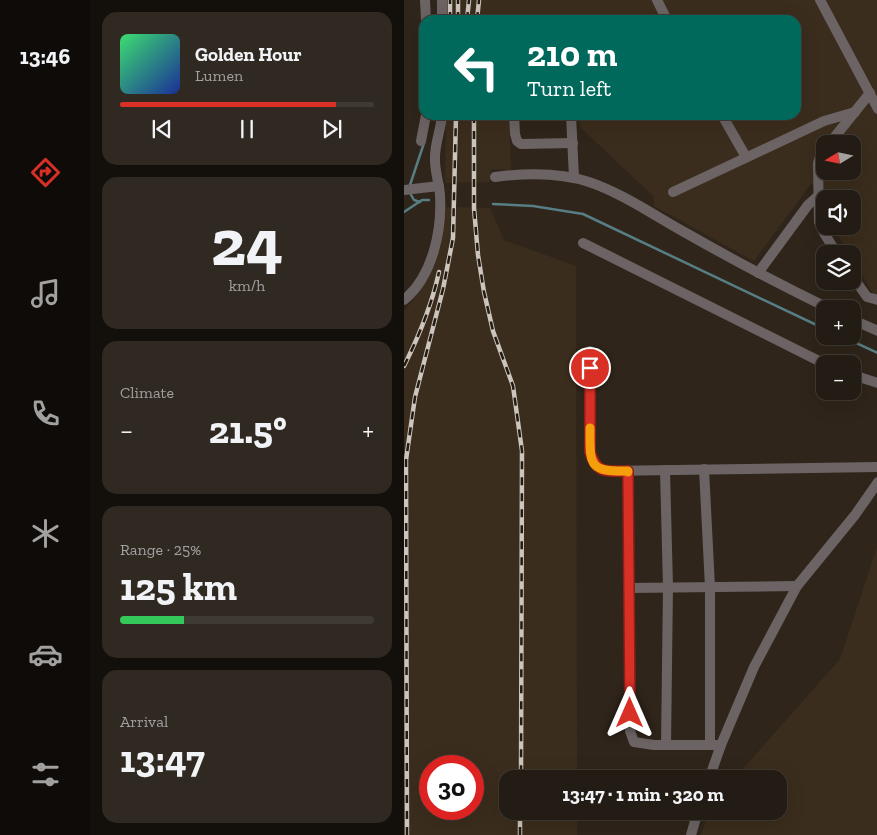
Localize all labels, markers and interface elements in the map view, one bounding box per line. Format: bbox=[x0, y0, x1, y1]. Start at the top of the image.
text: 210 m bbox=[527, 33, 617, 75]
icon: left bbox=[444, 35, 509, 100]
text: 13:46 bbox=[20, 43, 70, 70]
text: Golden Hour bbox=[195, 43, 302, 66]
text: Lumen bbox=[195, 66, 243, 85]
text: Turn left bbox=[527, 75, 611, 102]
icon: previous bbox=[148, 115, 176, 143]
icon: pause bbox=[233, 115, 261, 143]
icon: next bbox=[318, 115, 346, 143]
north arrow bbox=[816, 135, 862, 180]
map controls bbox=[816, 135, 861, 400]
icon: directions bbox=[28, 155, 63, 190]
button: sound bbox=[816, 190, 861, 235]
text: 24 bbox=[211, 204, 283, 282]
button: layers bbox=[816, 245, 861, 290]
icon: music bbox=[28, 276, 63, 311]
text: km/h bbox=[229, 276, 265, 295]
button: + bbox=[816, 300, 861, 345]
pin bbox=[569, 347, 611, 389]
icon: arrive bbox=[576, 354, 604, 382]
button: − bbox=[816, 355, 861, 400]
text: Climate bbox=[120, 383, 174, 402]
icon: phone bbox=[28, 396, 63, 431]
text: 21.5° bbox=[209, 407, 287, 453]
text: − bbox=[120, 414, 133, 447]
text: + bbox=[362, 414, 374, 447]
icon: climate bbox=[28, 516, 63, 551]
text: Range · 25% bbox=[120, 540, 201, 559]
text: 125 km bbox=[120, 564, 237, 610]
icon: car bbox=[28, 637, 63, 672]
position arrow bbox=[603, 686, 655, 738]
text: Arrival bbox=[120, 712, 168, 731]
text: 13:47 bbox=[120, 736, 205, 782]
speed limit sign: 30 bbox=[419, 755, 484, 820]
icon: filters bbox=[28, 757, 63, 792]
text: 13:47 · 1 min · 320 m bbox=[562, 783, 724, 806]

